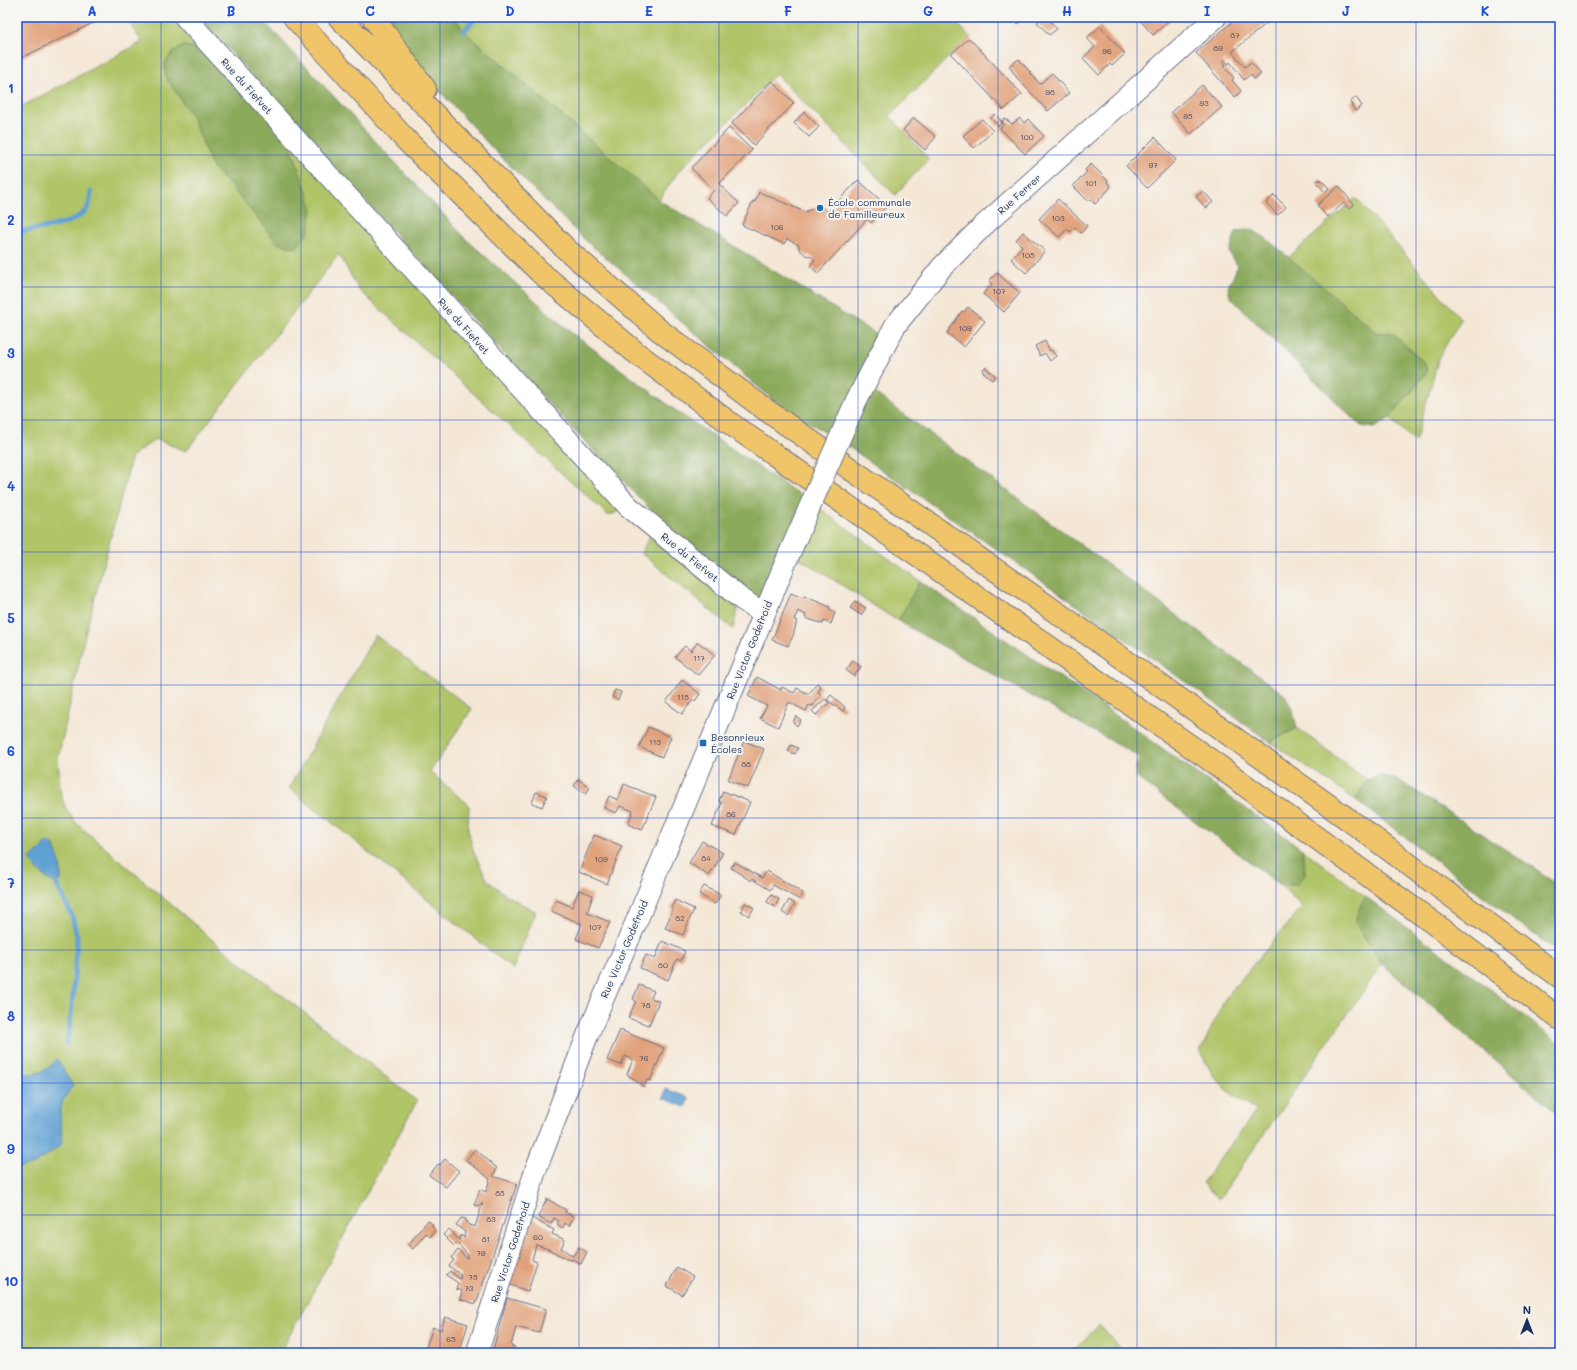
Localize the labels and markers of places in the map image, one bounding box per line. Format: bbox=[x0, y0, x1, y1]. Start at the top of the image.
place label: École communale de Familleureux bbox=[828, 195, 911, 221]
marker: École communale de Familleureux bbox=[815, 203, 825, 213]
place label: Besonrieux Écoles bbox=[711, 730, 765, 756]
marker: Besonrieux Écoles bbox=[698, 738, 708, 748]

